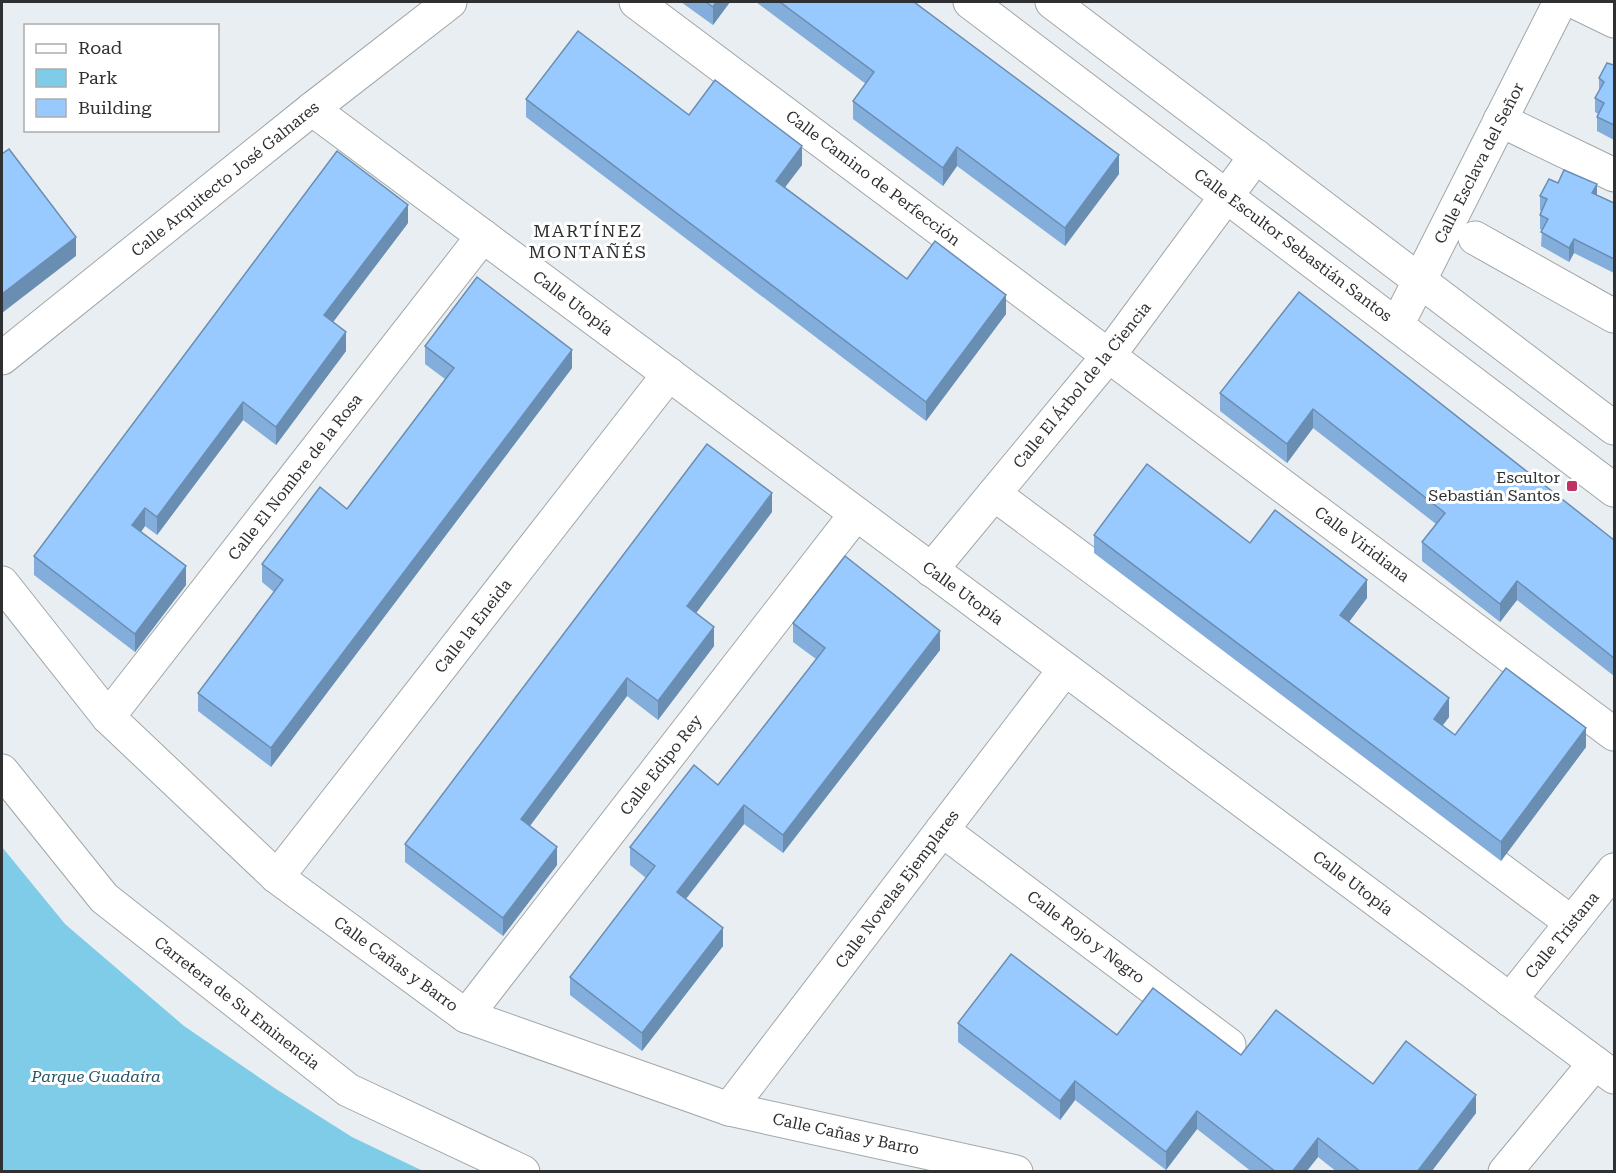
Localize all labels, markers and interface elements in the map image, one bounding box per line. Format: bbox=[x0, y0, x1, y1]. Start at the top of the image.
legend bbox=[24, 24, 219, 132]
text: Road bbox=[78, 37, 123, 58]
text: Park bbox=[78, 67, 118, 88]
street label: Calle Esclava del Señor bbox=[1430, 79, 1528, 247]
text: Building bbox=[78, 97, 152, 118]
street label: Calle Arquitecto José Galnares bbox=[127, 97, 323, 261]
street label: Calle Camino de Perfección bbox=[782, 106, 964, 250]
street label: Calle Escultor Sebastián Santos bbox=[1190, 164, 1396, 326]
district label: MARTÍNEZ MONTAÑÉS bbox=[528, 220, 648, 262]
street label: Calle Utopía bbox=[529, 267, 617, 339]
street label: Calle El Árbol de la Ciencia bbox=[1009, 298, 1155, 472]
street label: Calle El Nombre de la Rosa bbox=[224, 390, 366, 564]
place label: Escultor Sebastián Santos bbox=[1428, 468, 1560, 505]
marker: Escultor Sebastián Santos bbox=[1565, 479, 1579, 493]
street label: Calle Viridiana bbox=[1311, 502, 1413, 586]
street label: Calle Utopía bbox=[919, 557, 1007, 629]
street label: Calle la Eneida bbox=[430, 575, 516, 677]
street label: Calle Edipo Rey bbox=[616, 711, 706, 819]
street label: Calle Novelas Ejemplares bbox=[831, 806, 963, 972]
street label: Calle Utopía bbox=[1309, 847, 1397, 919]
street label: Calle Rojo y Negro bbox=[1023, 887, 1149, 988]
street label: Calle Tristana bbox=[1521, 887, 1603, 982]
street label: Calle Cañas y Barro bbox=[330, 912, 462, 1016]
street label: Carretera de Su Eminencia bbox=[150, 932, 324, 1074]
park label: Parque Guadaíra bbox=[30, 1067, 161, 1086]
street label: Calle Cañas y Barro bbox=[771, 1109, 921, 1159]

